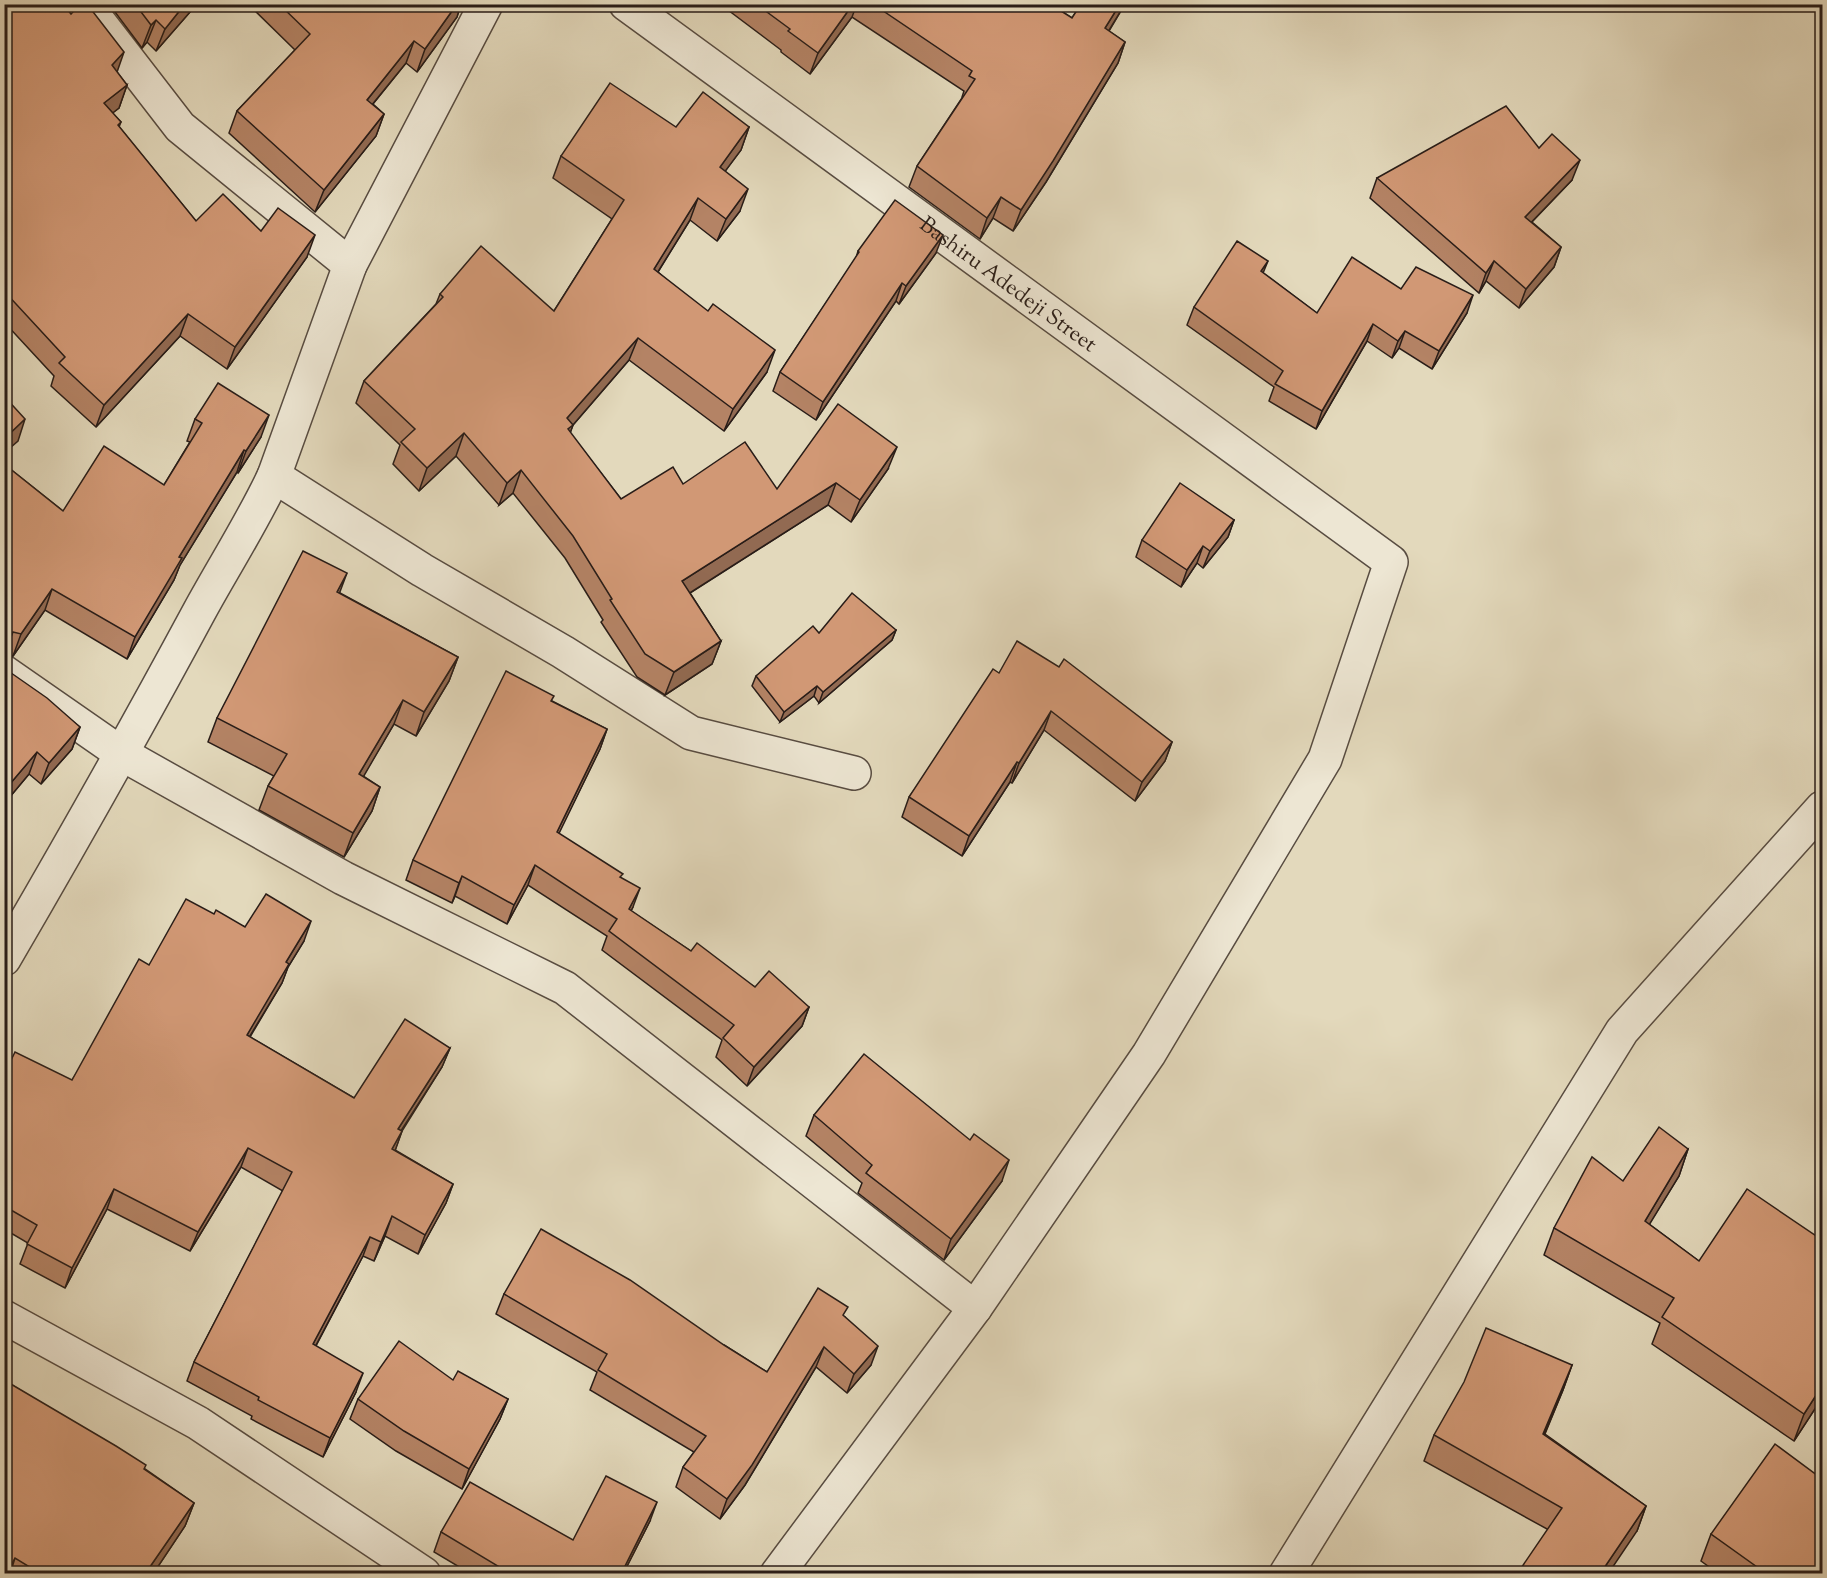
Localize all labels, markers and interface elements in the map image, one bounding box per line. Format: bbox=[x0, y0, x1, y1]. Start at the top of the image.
street label: Bashiru Adedeji Street bbox=[912, 210, 1103, 362]

